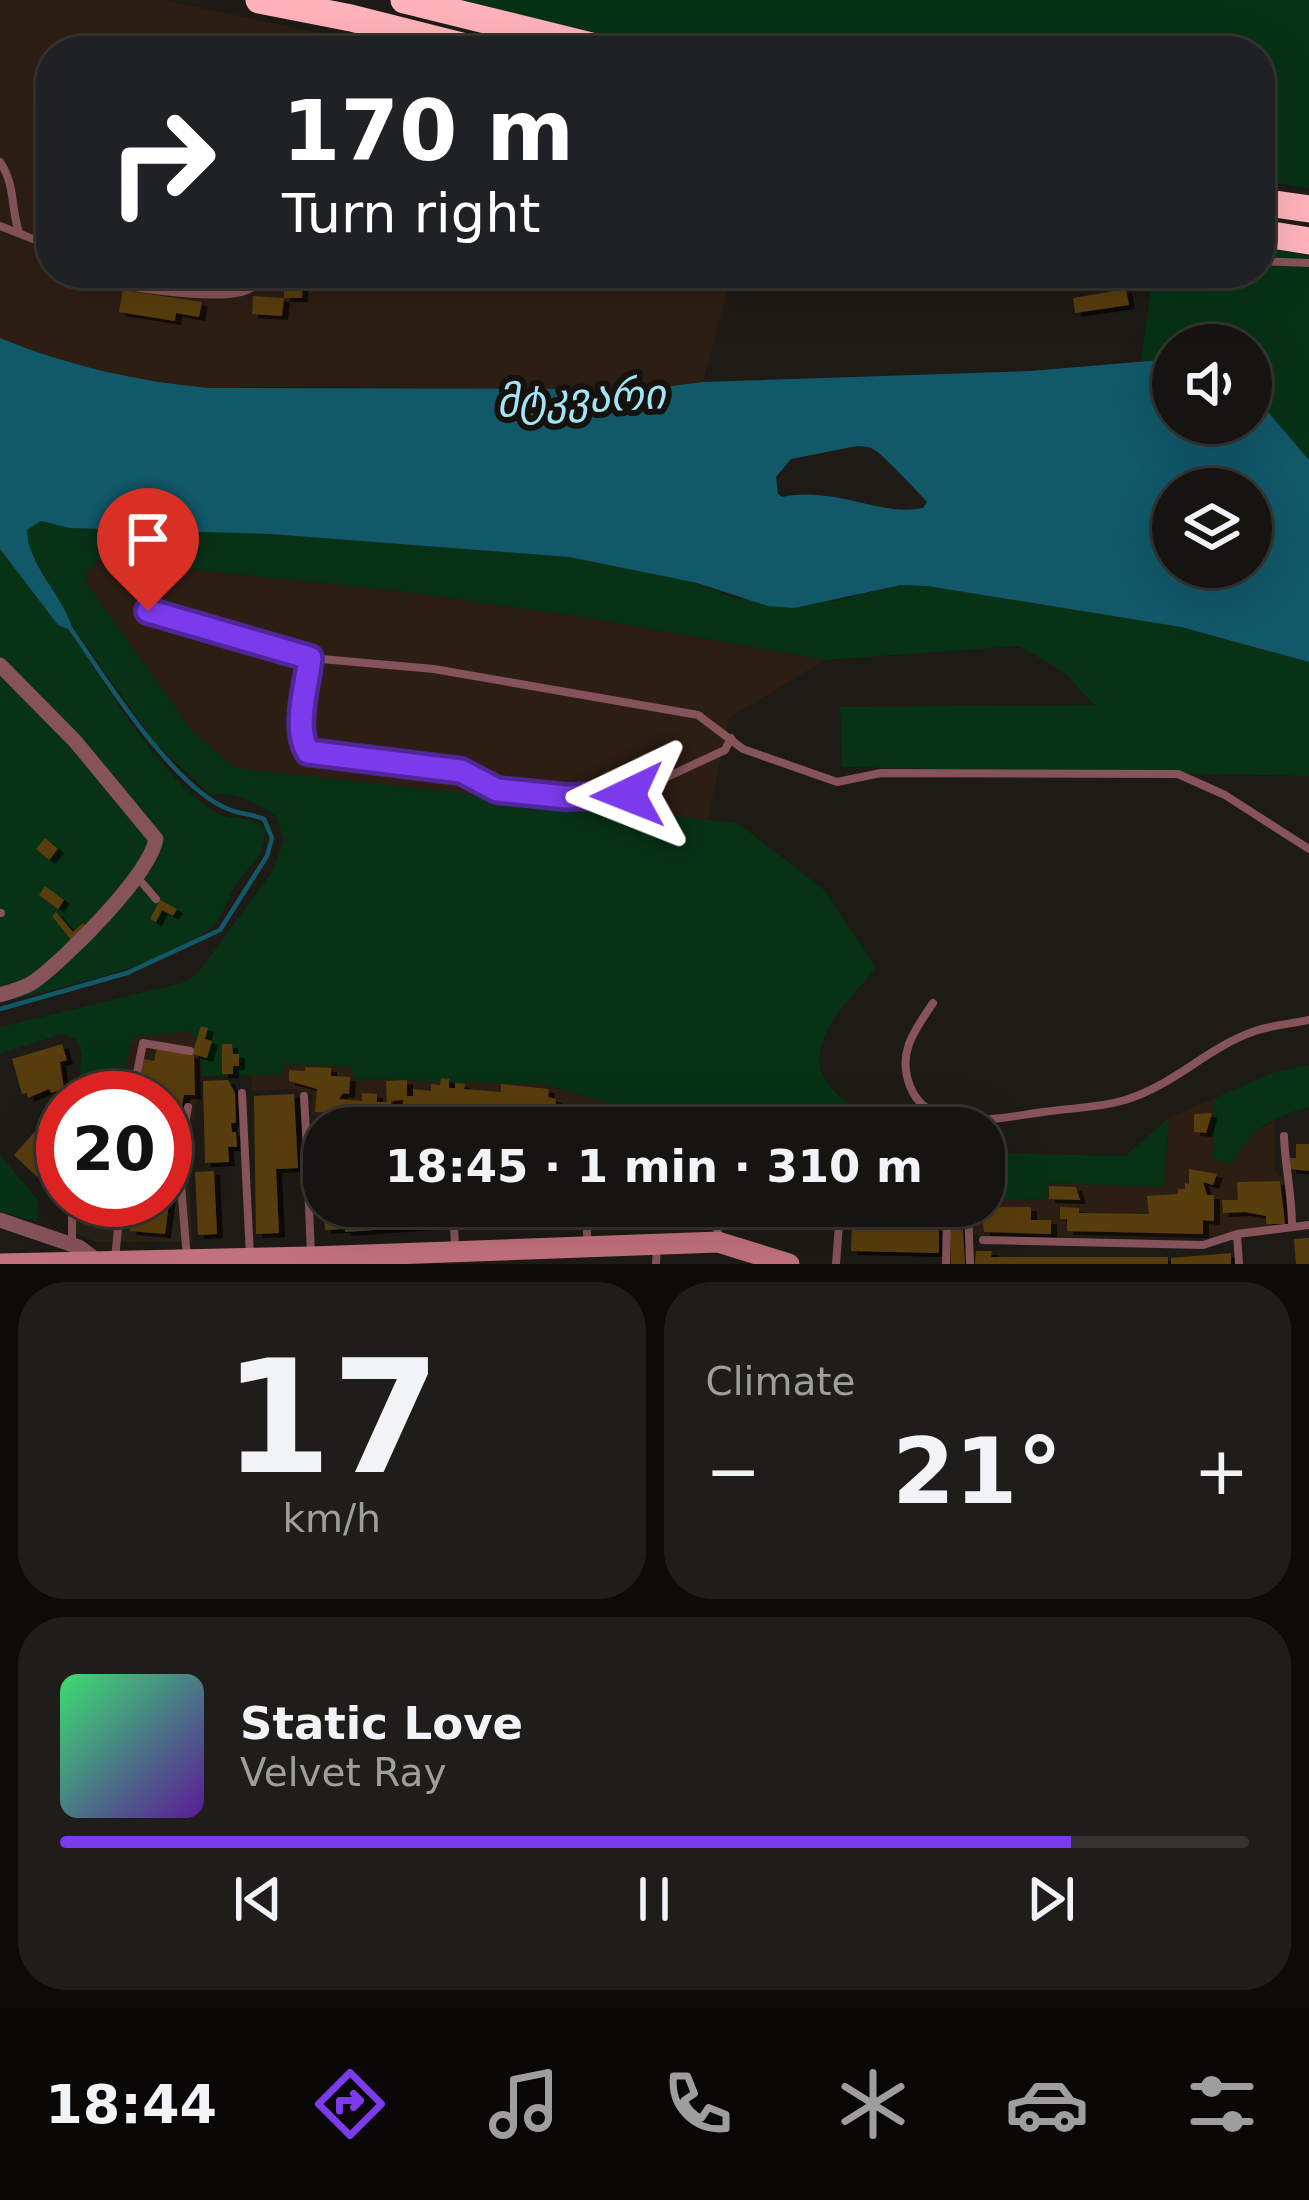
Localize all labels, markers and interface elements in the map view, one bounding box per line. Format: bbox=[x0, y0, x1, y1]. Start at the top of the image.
text: 170 m bbox=[282, 82, 574, 180]
icon: right bbox=[84, 84, 240, 240]
text: Turn right bbox=[282, 182, 541, 245]
map controls bbox=[1152, 324, 1272, 588]
button: sound bbox=[1152, 324, 1272, 444]
water label: მტკვარი bbox=[495, 369, 669, 427]
button: layers bbox=[1152, 468, 1272, 588]
pin bbox=[97, 488, 199, 611]
icon: arrive bbox=[115, 506, 181, 572]
position arrow bbox=[565, 732, 691, 858]
speed limit sign: 20 bbox=[36, 1071, 192, 1227]
text: 18:45 · 1 min · 310 m bbox=[385, 1140, 923, 1193]
text: 17 bbox=[223, 1327, 440, 1509]
text: Climate bbox=[706, 1359, 856, 1404]
text: 21° bbox=[892, 1419, 1062, 1524]
text: − bbox=[706, 1433, 761, 1510]
text: + bbox=[1194, 1433, 1249, 1510]
text: km/h bbox=[283, 1496, 381, 1541]
text: Static Love bbox=[240, 1697, 523, 1750]
text: Velvet Ray bbox=[240, 1750, 446, 1795]
icon: previous bbox=[225, 1866, 291, 1932]
icon: pause bbox=[621, 1866, 687, 1932]
icon: next bbox=[1018, 1866, 1084, 1932]
icon: directions bbox=[308, 2062, 392, 2146]
icon: music bbox=[482, 2062, 566, 2146]
icon: phone bbox=[656, 2062, 740, 2146]
icon: climate bbox=[831, 2062, 915, 2146]
icon: car bbox=[1005, 2062, 1089, 2146]
icon: filters bbox=[1180, 2062, 1264, 2146]
text: 18:44 bbox=[45, 2073, 217, 2136]

